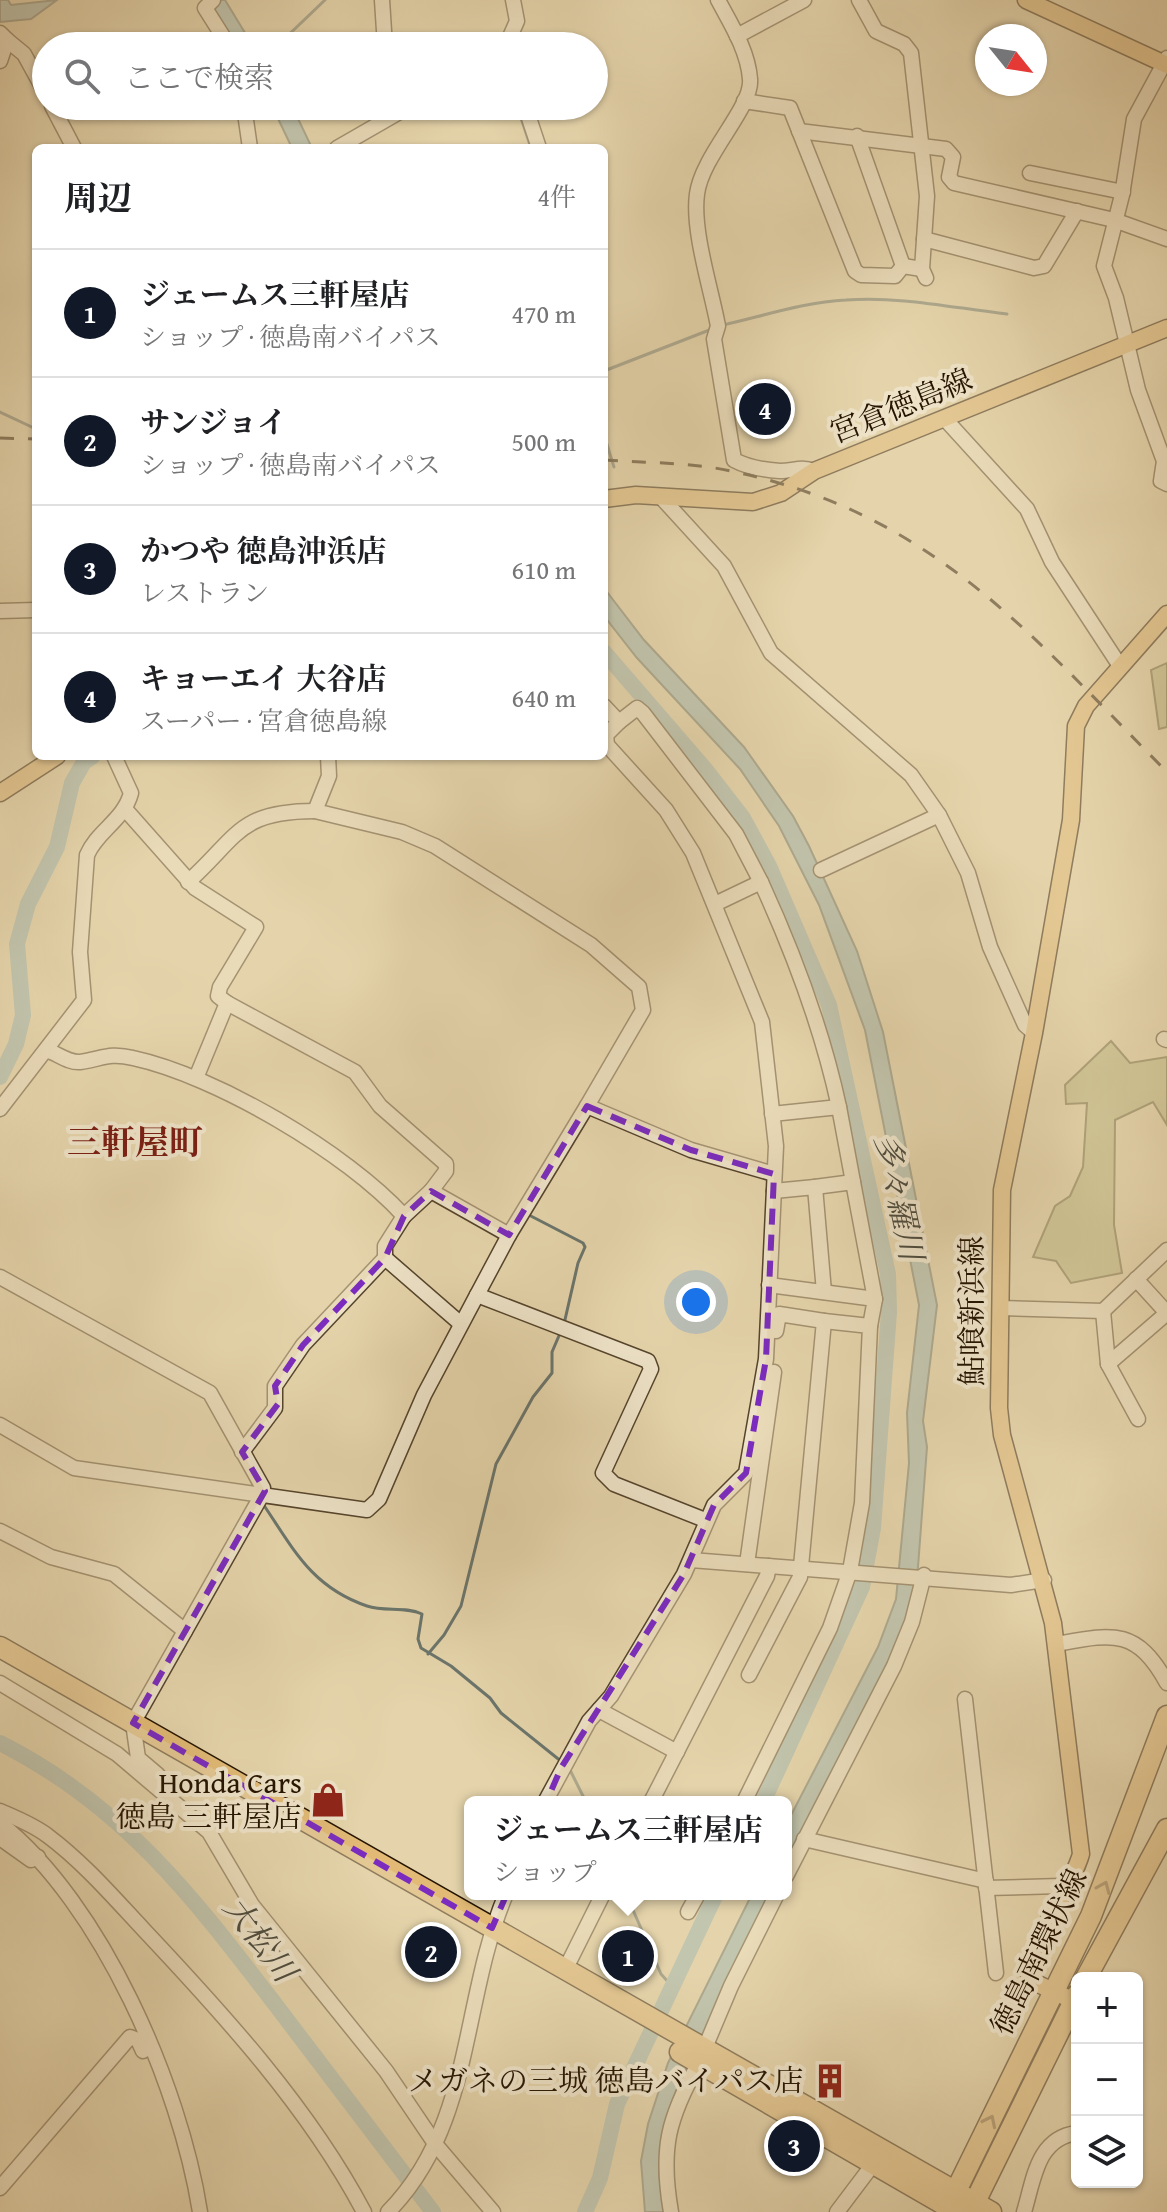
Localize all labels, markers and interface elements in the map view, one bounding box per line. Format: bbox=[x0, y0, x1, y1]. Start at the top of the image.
north arrow bbox=[975, 24, 1047, 96]
search box bbox=[32, 32, 608, 120]
icon: search bbox=[60, 54, 104, 98]
text: ここで検索 bbox=[124, 55, 274, 99]
text: 周辺 bbox=[64, 173, 132, 222]
text: 4件 bbox=[537, 177, 576, 216]
text: ジェームス三軒屋店 bbox=[140, 272, 409, 316]
text: 1 bbox=[83, 294, 97, 333]
text: 470 m bbox=[511, 294, 576, 333]
text: ショップ · 徳島南バイパス bbox=[140, 317, 441, 356]
street label: 宮倉徳島線 bbox=[823, 357, 978, 454]
pin: 4 bbox=[739, 379, 791, 439]
text: サンジョイ bbox=[140, 400, 287, 444]
text: 2 bbox=[83, 422, 97, 461]
text: 500 m bbox=[511, 422, 576, 461]
text: ショップ · 徳島南バイパス bbox=[140, 445, 441, 484]
text: かつや 徳島沖浜店 bbox=[140, 528, 387, 572]
text: 3 bbox=[83, 550, 97, 589]
text: 610 m bbox=[511, 550, 576, 589]
text: レストラン bbox=[140, 573, 269, 612]
text: キョーエイ 大谷店 bbox=[140, 656, 387, 700]
text: 4 bbox=[83, 678, 97, 717]
text: 640 m bbox=[511, 678, 576, 717]
text: スーパー · 宮倉徳島線 bbox=[140, 701, 387, 740]
district label: 三軒屋町 bbox=[67, 1117, 203, 1166]
water label: 多々羅川 bbox=[863, 1129, 936, 1267]
street label: 鮎喰新浜線 bbox=[949, 1236, 993, 1386]
your location bbox=[676, 1282, 716, 1322]
place label: Honda Cars 徳島 三軒屋店 bbox=[115, 1760, 302, 1838]
shop icon: Honda Cars 徳島 三軒屋店 bbox=[309, 1781, 347, 1819]
popup bbox=[464, 1796, 792, 1900]
text: ジェームス三軒屋店 bbox=[493, 1807, 763, 1851]
text: ショップ bbox=[493, 1852, 597, 1891]
street label: 徳島南環状線 bbox=[979, 1861, 1097, 2042]
one-way arrow bbox=[1094, 1881, 1110, 1895]
water label: 大松川 bbox=[213, 1886, 310, 1994]
pin: 2 bbox=[405, 1922, 457, 1982]
pin: 1 bbox=[602, 1926, 654, 1986]
map controls bbox=[1071, 1972, 1143, 2188]
button: + bbox=[1071, 1972, 1143, 2044]
button: − bbox=[1071, 2044, 1143, 2116]
place label: メガネの三城 徳島バイパス店 bbox=[408, 2058, 804, 2102]
building icon: メガネの三城 徳島バイパス店 bbox=[811, 2062, 849, 2100]
one-way arrow bbox=[980, 2115, 996, 2129]
pin: 3 bbox=[768, 2116, 820, 2176]
button: layers bbox=[1071, 2116, 1143, 2188]

